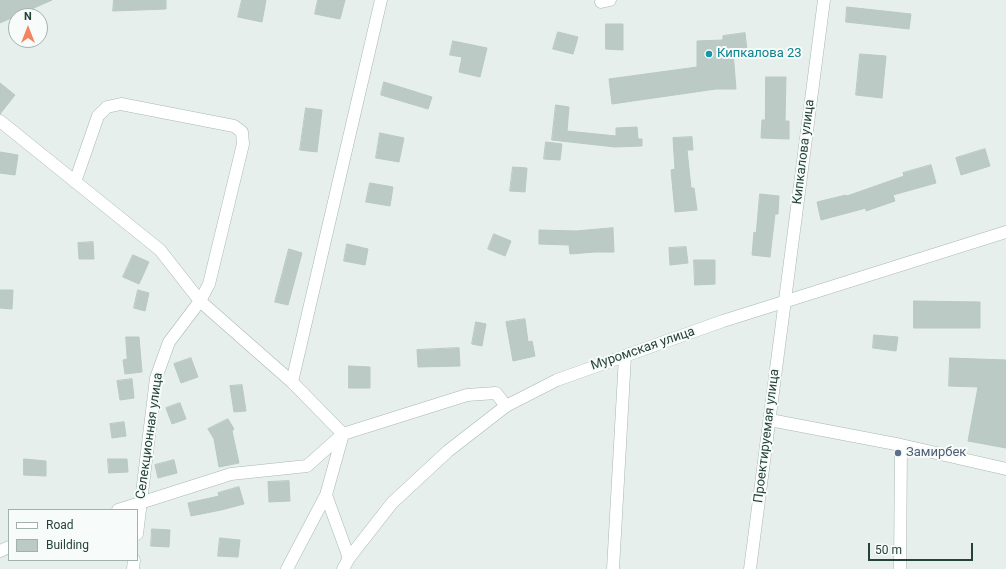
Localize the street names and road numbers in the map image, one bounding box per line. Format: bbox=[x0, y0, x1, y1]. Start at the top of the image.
street label: Кипкалова улица bbox=[790, 99, 818, 205]
street label: Муромская улица bbox=[589, 324, 697, 374]
street label: Проектируемая улица bbox=[751, 368, 783, 504]
street label: Селекционная улица bbox=[133, 372, 167, 500]

